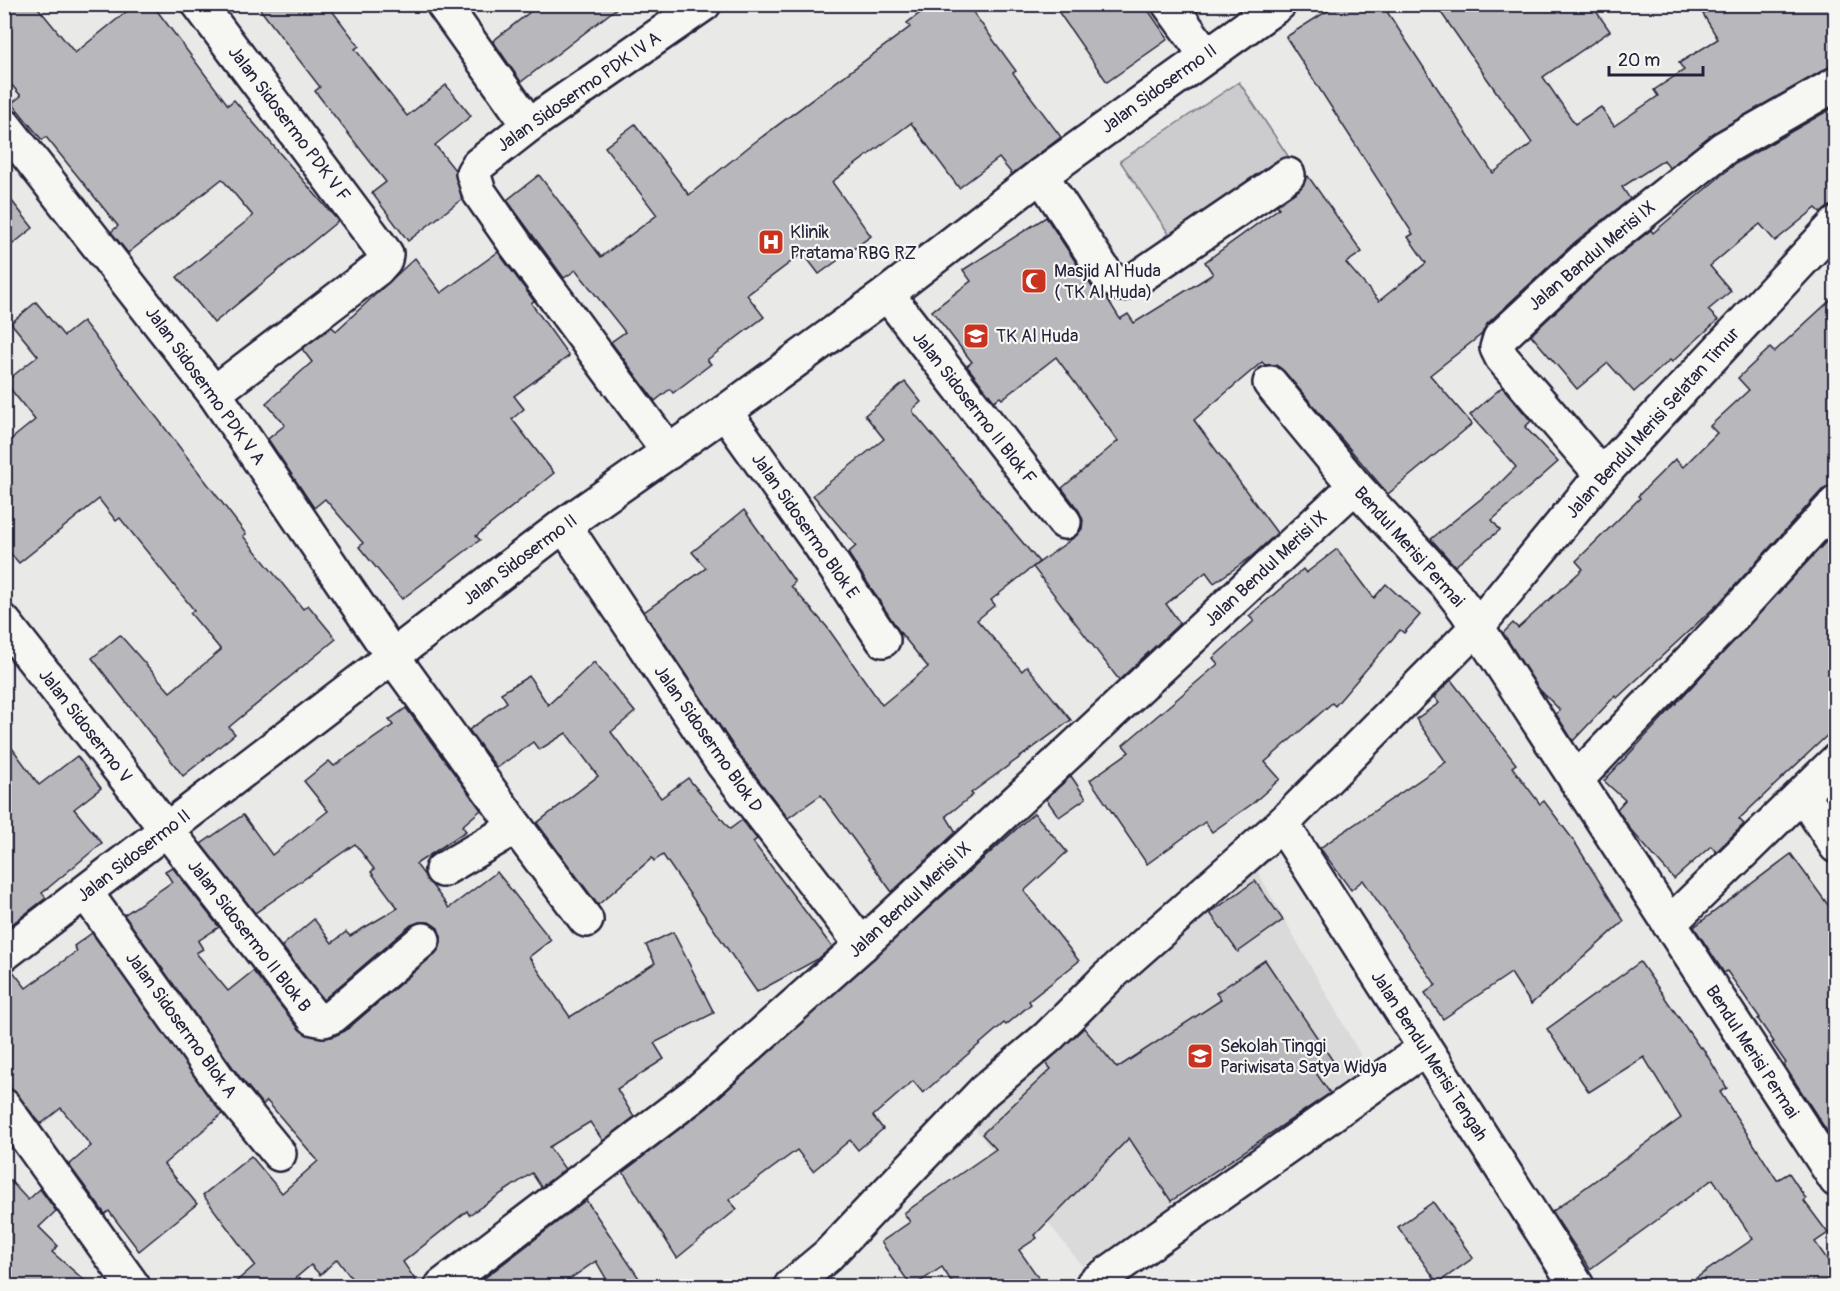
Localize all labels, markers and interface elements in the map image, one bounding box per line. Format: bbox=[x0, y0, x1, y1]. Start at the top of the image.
street label: Jalan Sidosermo PDK IV A bbox=[492, 26, 666, 157]
street label: Jalan Sidosermo II bbox=[1096, 39, 1222, 139]
scale bar bbox=[1609, 39, 1704, 77]
street label: Jalan Sidosermo PDK V F bbox=[223, 41, 355, 207]
text: 20 m bbox=[1618, 49, 1660, 72]
street label: Jalan Bandul Merisi IX bbox=[1524, 196, 1660, 316]
place label: Klinik Pratama RBG RZ bbox=[790, 221, 917, 265]
hospital icon: Klinik Pratama RBG RZ bbox=[756, 227, 786, 257]
place label: Masjid Al Huda ( TK Al Huda) bbox=[1054, 260, 1161, 304]
mosque icon: Masjid Al Huda ( TK Al Huda) bbox=[1019, 266, 1049, 296]
street label: Jalan Sidosermo PDK V A bbox=[140, 302, 270, 470]
school or university icon: TK Al Huda bbox=[961, 321, 991, 351]
street label: Jalan Bendul Merisi Selatan Timur bbox=[1561, 322, 1745, 523]
place label: TK Al Huda bbox=[996, 325, 1078, 348]
street label: Jalan Sidosermo II Blok F bbox=[907, 327, 1041, 489]
street label: Jalan Sidosermo Blok E bbox=[746, 449, 864, 603]
street label: Bendul Merisi Permai bbox=[1349, 482, 1469, 612]
street label: Jalan Bendul Merisi IX bbox=[1200, 506, 1332, 632]
street label: Jalan Sidosermo II bbox=[458, 509, 582, 611]
street label: Jalan Sidosermo Blok D bbox=[648, 661, 768, 817]
street label: Jalan Sidosermo V bbox=[33, 664, 137, 788]
street label: Jalan Sidosermo II bbox=[73, 804, 195, 908]
street label: Jalan Bendul Merisi IX bbox=[844, 837, 976, 963]
street label: Jalan Sidosermo II Blok B bbox=[182, 855, 316, 1017]
street label: Jalan Sidosermo Blok A bbox=[120, 947, 242, 1103]
street label: Jalan Bendul Merisi Tengah bbox=[1365, 967, 1493, 1145]
street label: Bendul Merisi Permai bbox=[1700, 981, 1804, 1123]
place label: Sekolah Tinggi Pariwisata Satya Widya bbox=[1220, 1035, 1387, 1079]
school or university icon: Sekolah Tinggi Pariwisata Satya Widya bbox=[1185, 1041, 1215, 1071]

